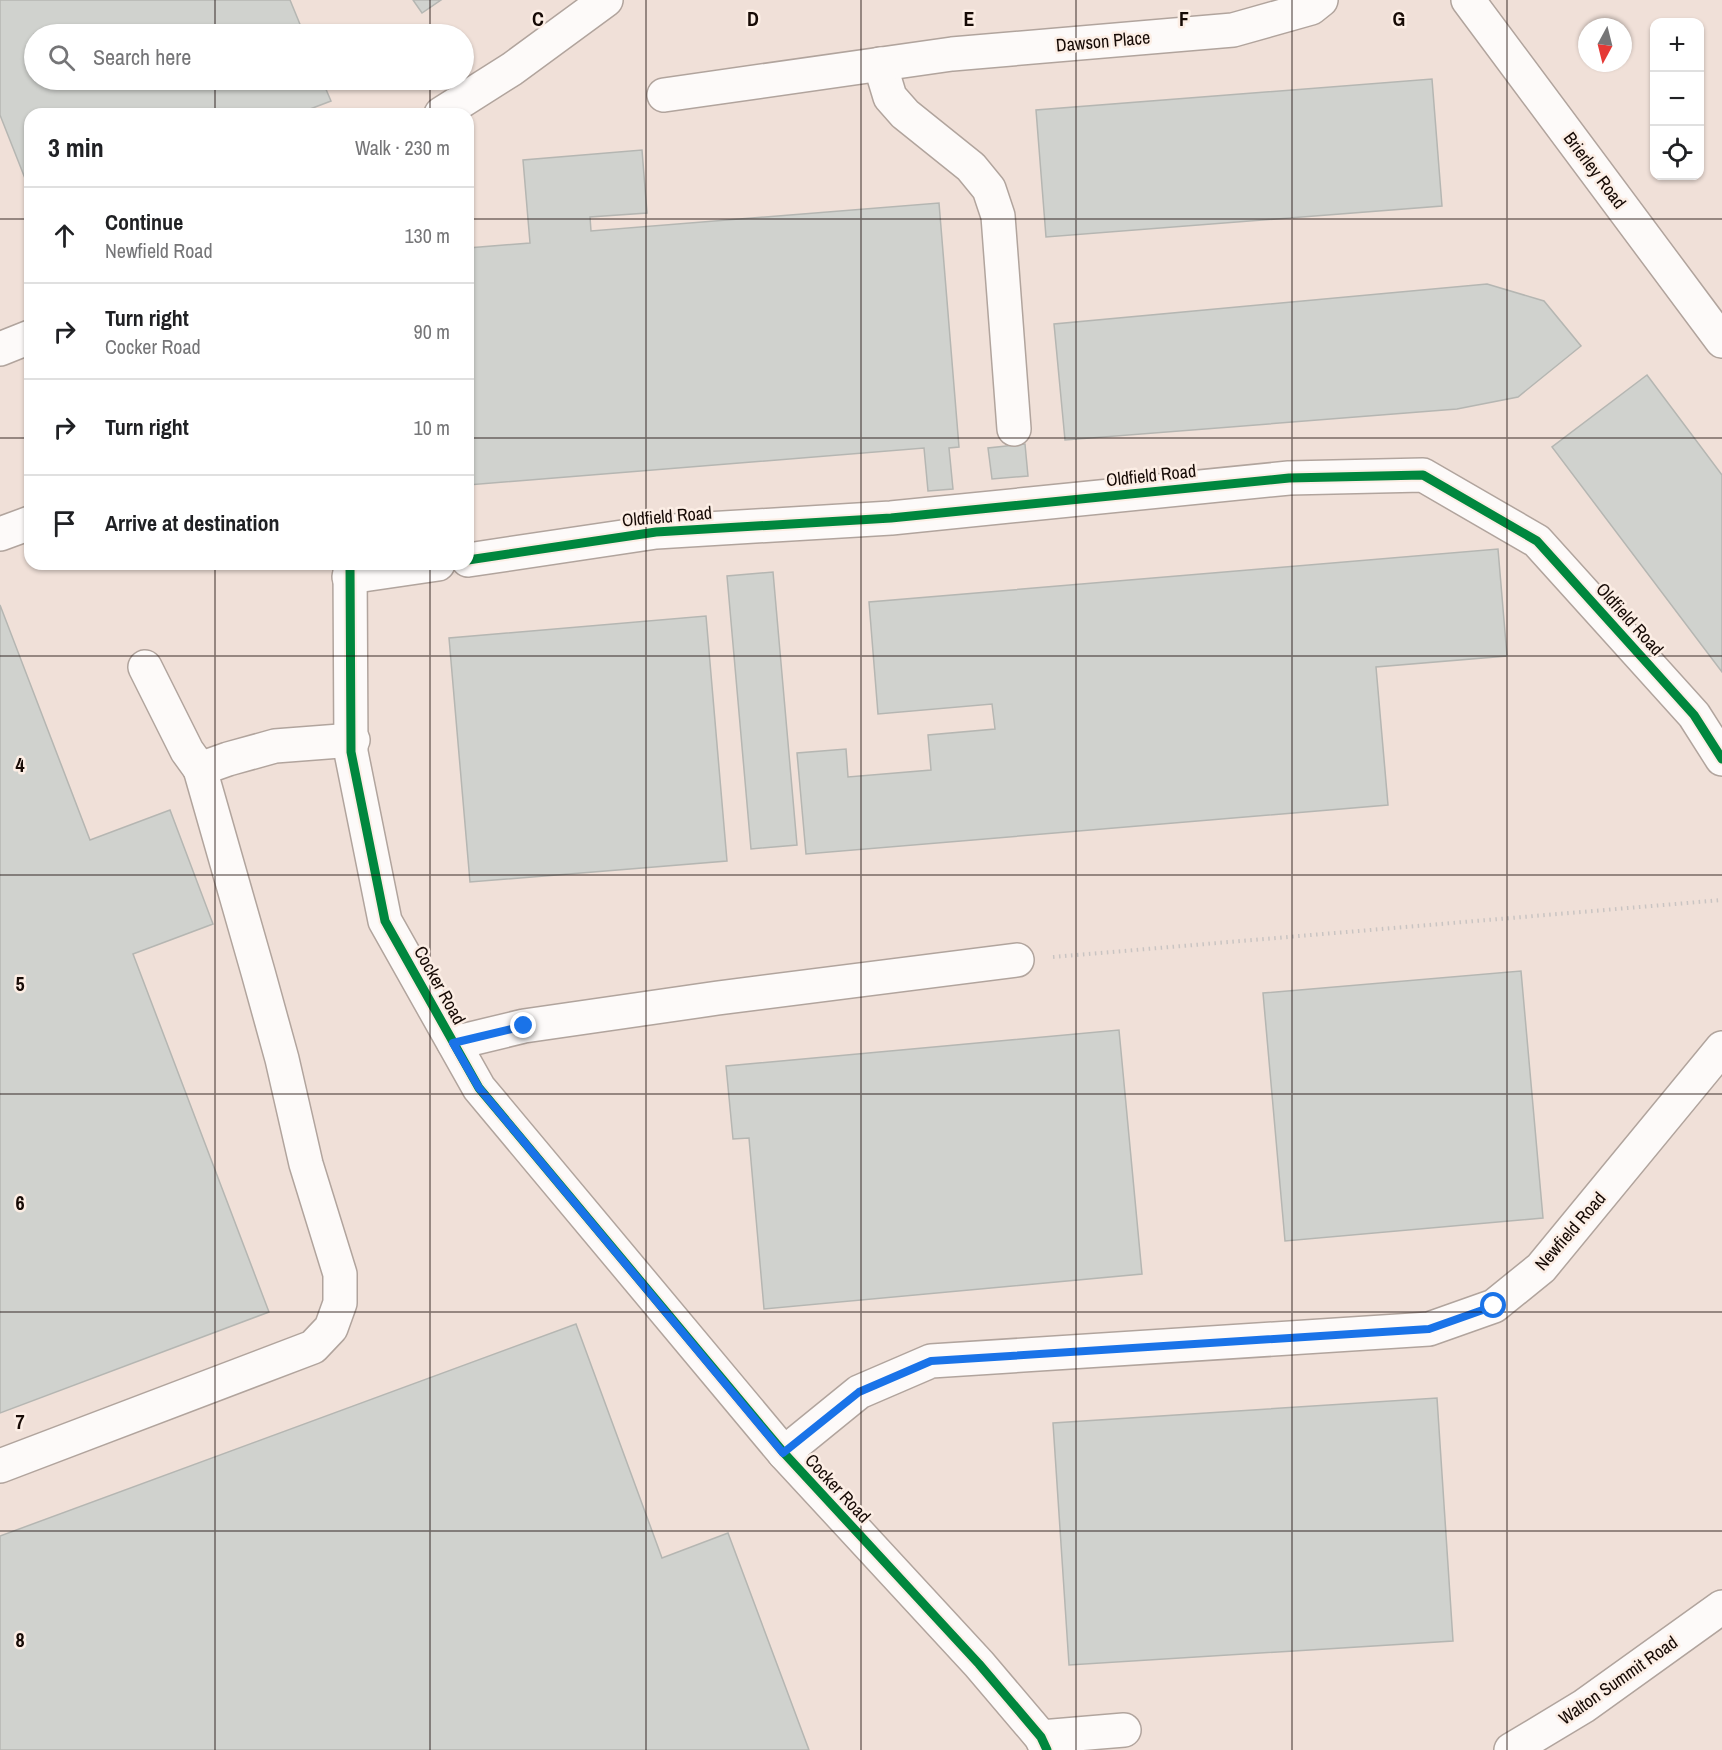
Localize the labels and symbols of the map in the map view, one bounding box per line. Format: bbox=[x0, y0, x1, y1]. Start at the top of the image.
text: C bbox=[532, 5, 544, 32]
text: D bbox=[747, 5, 759, 32]
text: E bbox=[964, 5, 975, 32]
text: F bbox=[1179, 5, 1189, 32]
text: G bbox=[1393, 5, 1405, 32]
north arrow bbox=[1578, 18, 1632, 72]
street label: Dawson Place bbox=[1055, 24, 1151, 58]
street label: Brierley Road bbox=[1558, 126, 1632, 214]
street label: Oldfield Road bbox=[1105, 458, 1197, 492]
street label: Oldfield Road bbox=[621, 500, 713, 532]
street label: Oldfield Road bbox=[1591, 577, 1669, 661]
text: 4 bbox=[15, 751, 25, 778]
street label: Cocker Road bbox=[408, 941, 472, 1029]
text: 5 bbox=[15, 970, 25, 997]
route end bbox=[510, 1012, 536, 1038]
street label: Newfield Road bbox=[1529, 1186, 1611, 1276]
text: 6 bbox=[15, 1189, 25, 1216]
route start bbox=[1480, 1292, 1506, 1318]
text: 7 bbox=[15, 1408, 25, 1435]
street label: Cocker Road bbox=[799, 1448, 877, 1528]
text: 8 bbox=[15, 1626, 25, 1653]
street label: Walton Summit Road bbox=[1554, 1630, 1682, 1730]

